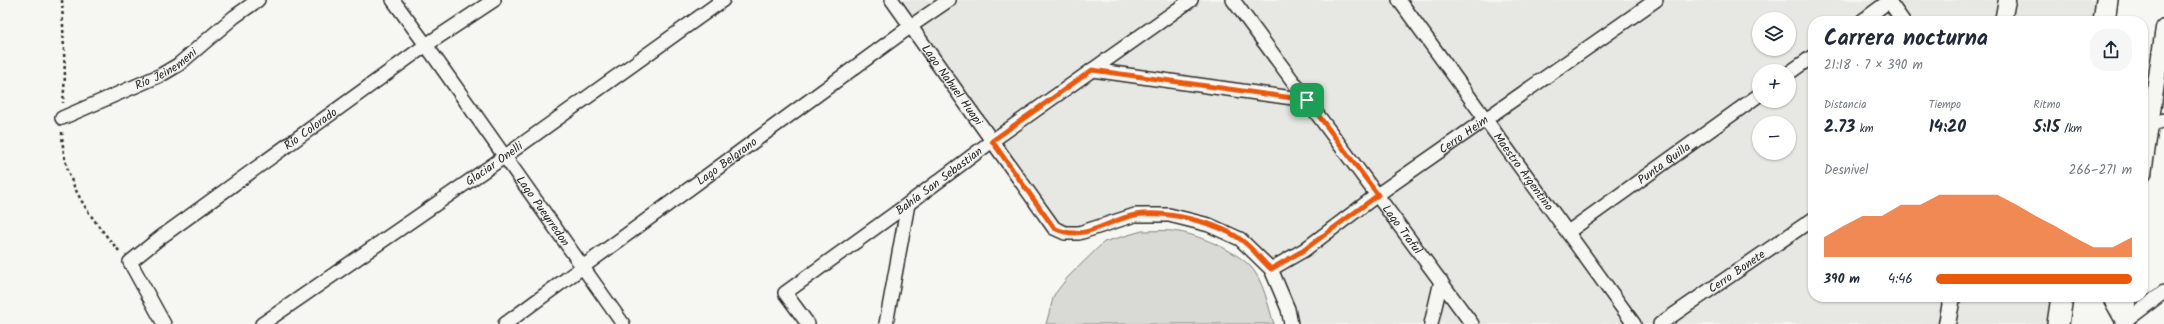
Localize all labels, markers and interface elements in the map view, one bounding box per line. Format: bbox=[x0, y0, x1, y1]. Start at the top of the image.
map controls bbox=[1752, 12, 1796, 160]
button: layers bbox=[1752, 12, 1796, 56]
text: Carrera nocturna bbox=[1824, 22, 1988, 57]
button: share bbox=[2090, 29, 2132, 71]
street label: Lago Nahuel Huapi bbox=[916, 41, 988, 130]
street label: Río Jeinemeni bbox=[132, 43, 202, 95]
text: 21:18 · 7 × 390 m bbox=[1824, 55, 1923, 76]
button: + bbox=[1752, 64, 1796, 108]
pin bbox=[1290, 83, 1324, 117]
icon: arrive bbox=[1296, 89, 1318, 111]
text: Distancia bbox=[1824, 96, 1866, 114]
text: Tiempo bbox=[1929, 96, 1961, 114]
text: Ritmo bbox=[2033, 96, 2060, 114]
street label: Río Colorado bbox=[280, 103, 341, 155]
street label: Cerro Heim bbox=[1435, 111, 1493, 159]
text: 2.73 bbox=[1824, 114, 1855, 141]
text: 14:20 bbox=[1929, 114, 1966, 141]
text: 5:15 bbox=[2033, 114, 2060, 141]
button: − bbox=[1752, 116, 1796, 160]
text: km bbox=[1855, 120, 1874, 138]
text: /km bbox=[2060, 120, 2082, 138]
street label: Maestro Argentino bbox=[1488, 129, 1558, 215]
street label: Lago Belgrano bbox=[693, 133, 761, 190]
street label: Glaciar Onelli bbox=[462, 137, 528, 191]
street label: Punta Quilla bbox=[1634, 138, 1695, 189]
street label: Bahía San Sebastian bbox=[892, 142, 987, 220]
text: Desnivel bbox=[1824, 160, 1868, 181]
text: 266–271 m bbox=[2069, 160, 2132, 181]
street label: Lago Pueyrredon bbox=[511, 172, 574, 251]
street label: Lago Traful bbox=[1377, 201, 1427, 258]
street label: Cerro Bonete bbox=[1704, 245, 1770, 298]
text: 390 m bbox=[1824, 269, 1860, 290]
text: 4:46 bbox=[1888, 269, 1913, 290]

